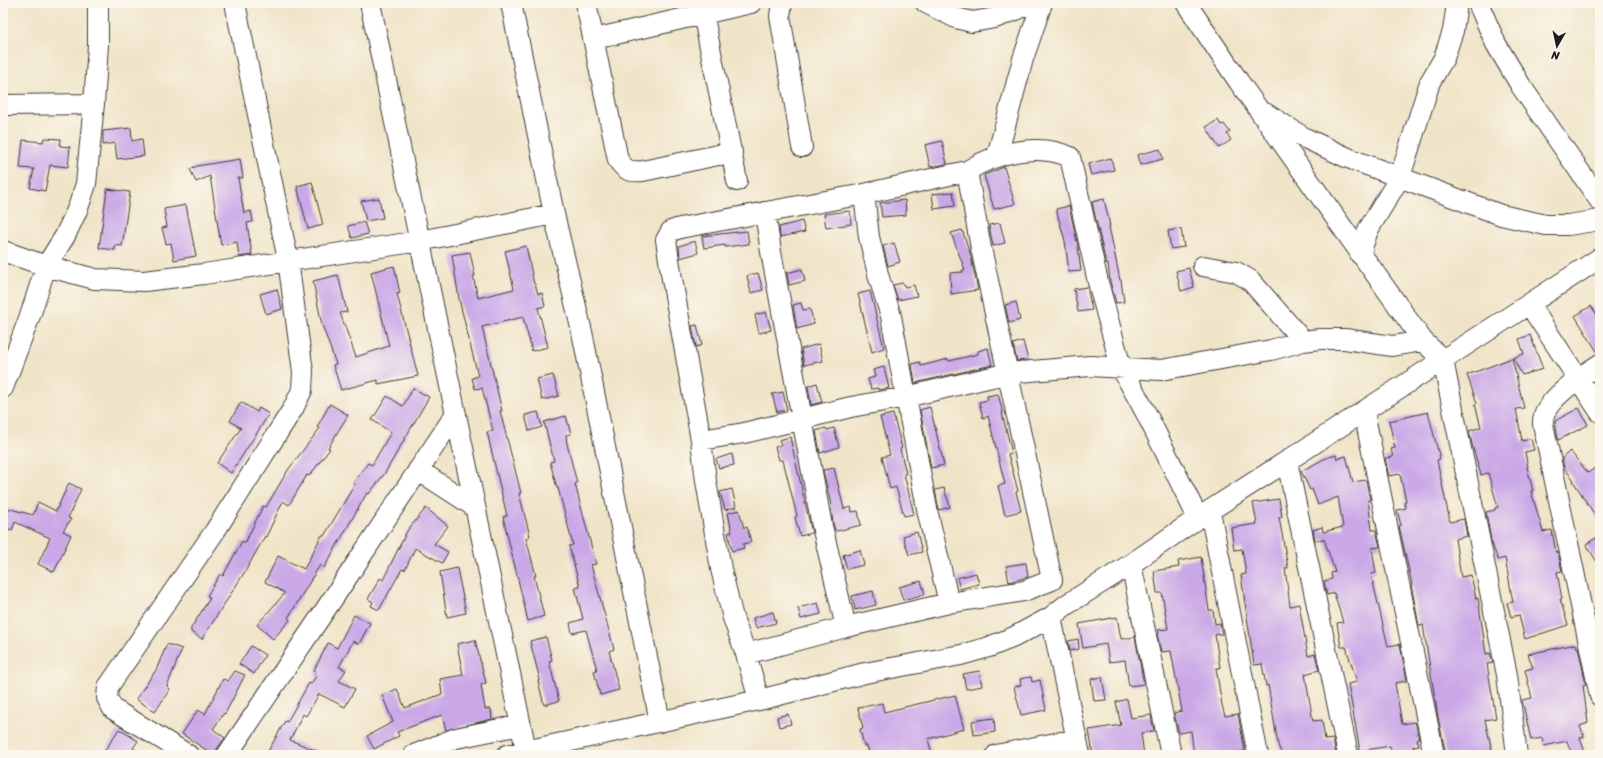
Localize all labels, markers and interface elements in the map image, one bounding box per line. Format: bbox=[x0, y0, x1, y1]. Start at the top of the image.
north arrow bbox=[1537, 26, 1577, 66]
text: N bbox=[1550, 45, 1562, 66]

